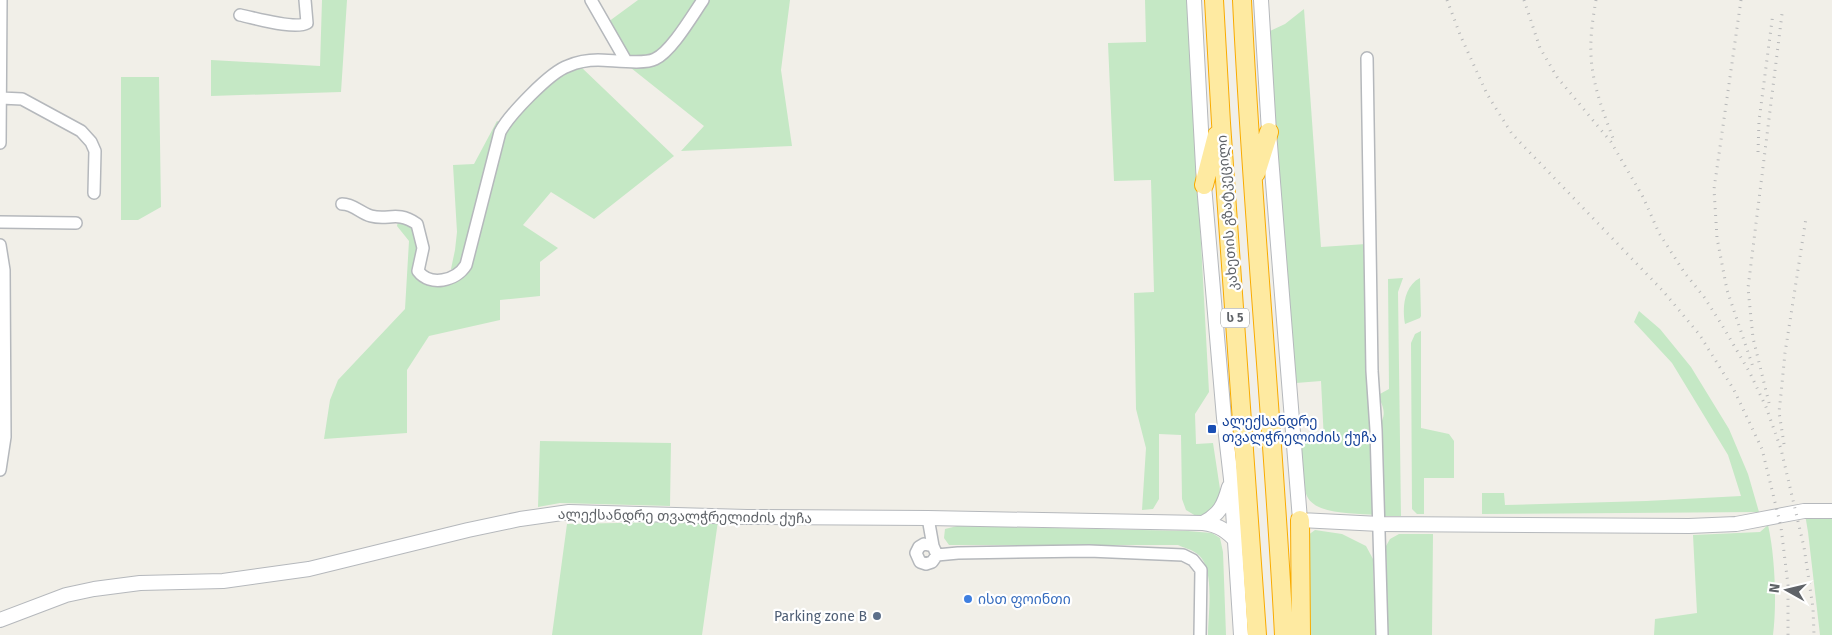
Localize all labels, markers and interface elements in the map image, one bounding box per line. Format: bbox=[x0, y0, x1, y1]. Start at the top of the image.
street label: კახეთის გზატკეცილი bbox=[1214, 134, 1241, 291]
road number: ს 5 bbox=[1221, 308, 1249, 328]
place label: ალექსანდრე თვალჭრელიძის ქუჩა bbox=[1222, 413, 1377, 446]
marker: ალექსანდრე თვალჭრელიძის ქუჩა bbox=[1206, 423, 1218, 435]
street label: ალექსანდრე თვალჭრელიძის ქუჩა bbox=[558, 506, 812, 527]
north arrow bbox=[1762, 565, 1812, 615]
text: N bbox=[1766, 582, 1784, 594]
place label: ისთ ფოინთი bbox=[978, 591, 1071, 608]
marker: ისთ ფოინთი bbox=[962, 593, 974, 605]
place label: Parking zone B bbox=[774, 608, 867, 625]
marker: Parking zone B bbox=[871, 610, 883, 622]

